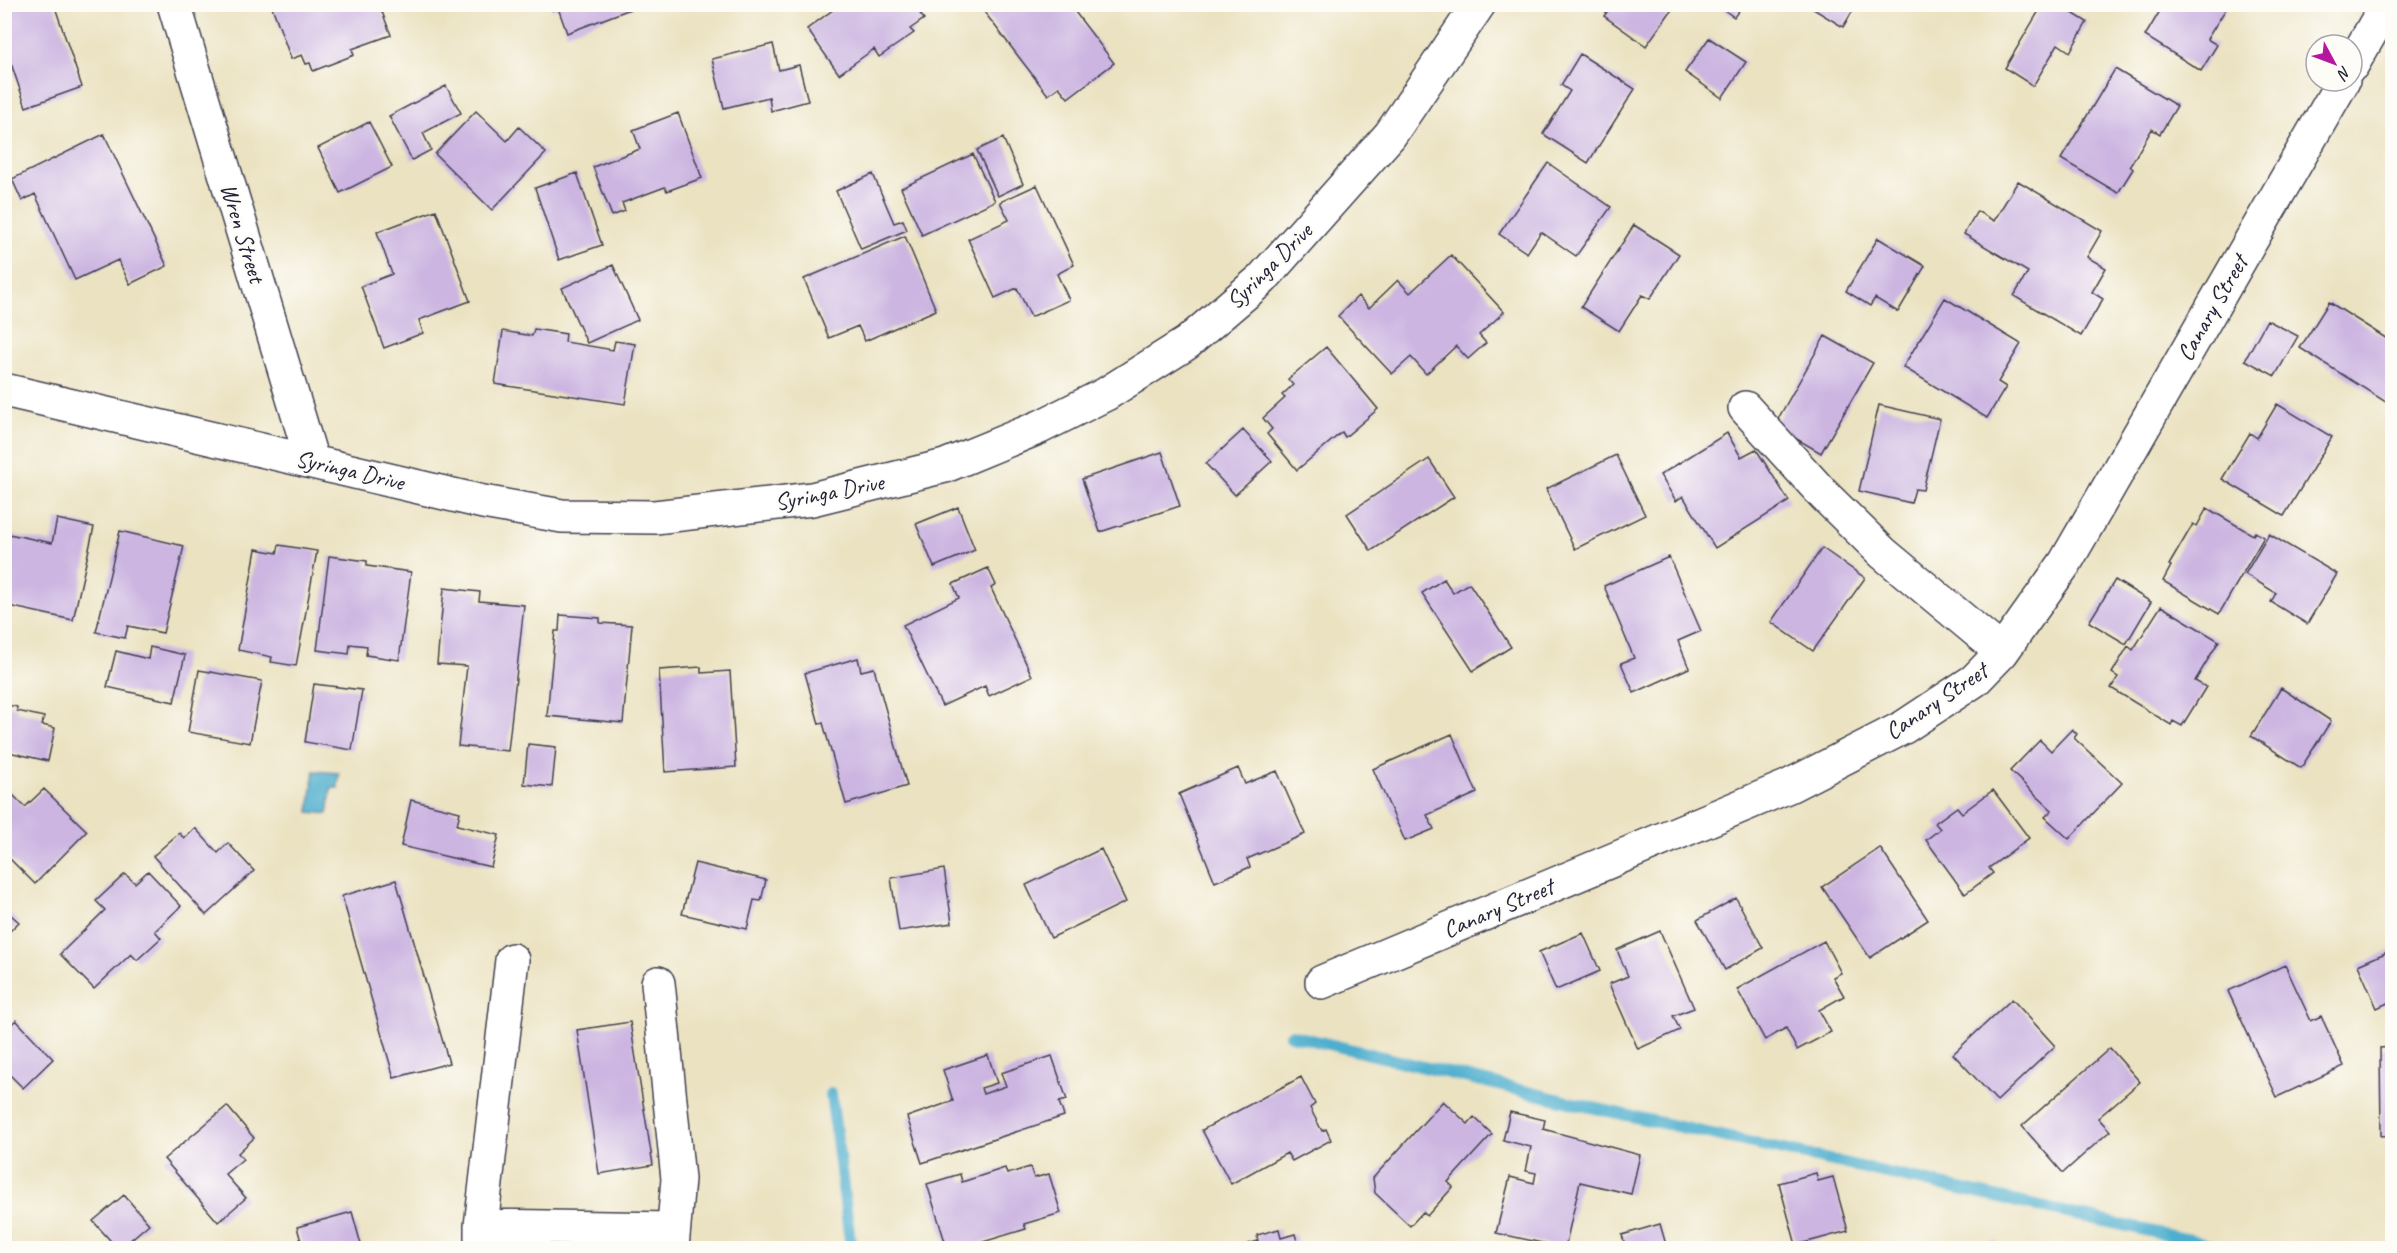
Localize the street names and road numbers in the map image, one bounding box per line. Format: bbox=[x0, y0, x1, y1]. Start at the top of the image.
street label: Wren Street bbox=[214, 180, 273, 288]
street label: Syringa Drive bbox=[1219, 215, 1320, 316]
street label: Canary Street bbox=[2170, 247, 2256, 366]
street label: Syringa Drive bbox=[293, 443, 409, 497]
street label: Syringa Drive bbox=[772, 466, 888, 517]
street label: Canary Street bbox=[1879, 654, 1995, 746]
street label: Canary Street bbox=[1438, 870, 1561, 945]

